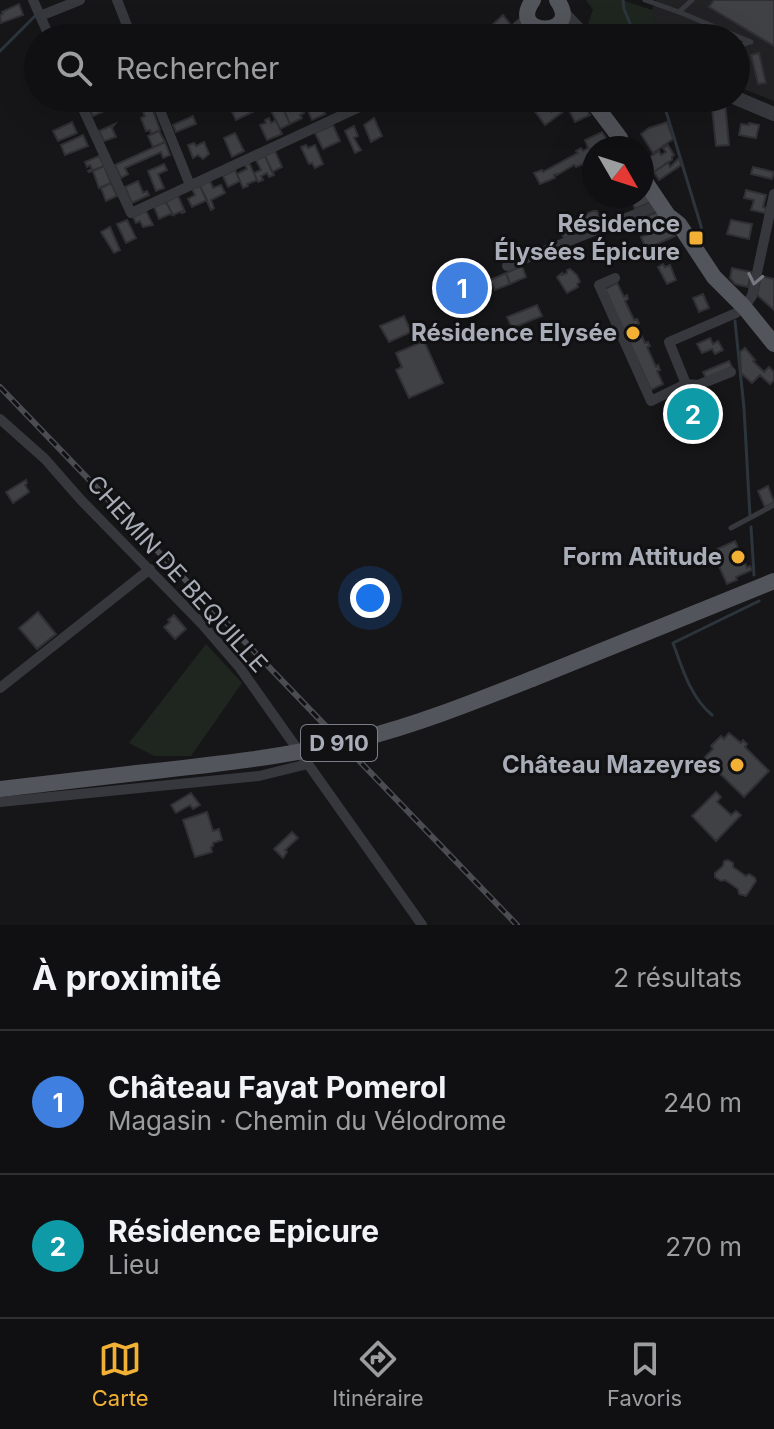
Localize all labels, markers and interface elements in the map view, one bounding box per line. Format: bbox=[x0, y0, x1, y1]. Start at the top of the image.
search box bbox=[24, 24, 750, 112]
icon: search bbox=[52, 46, 96, 90]
text: Rechercher bbox=[116, 50, 279, 86]
north arrow bbox=[582, 136, 654, 208]
place label: Résidence Élysées Épicure bbox=[494, 209, 680, 266]
marker: Résidence Élysées Épicure bbox=[687, 229, 705, 247]
pin: 1 bbox=[436, 258, 488, 318]
one-way arrow bbox=[747, 272, 764, 285]
place label: Résidence Elysée bbox=[411, 318, 617, 347]
marker: Résidence Elysée bbox=[624, 324, 642, 342]
pin: 2 bbox=[667, 384, 719, 444]
street label: CHEMIN DE BEQUILLE bbox=[81, 469, 274, 678]
place label: Form Attitude bbox=[563, 542, 722, 571]
marker: Form Attitude bbox=[729, 548, 747, 566]
your location bbox=[350, 578, 390, 618]
road number: D 910 bbox=[301, 725, 377, 761]
place label: Château Mazeyres bbox=[502, 750, 721, 779]
marker: Château Mazeyres bbox=[728, 756, 746, 774]
text: À proximité bbox=[32, 957, 222, 998]
text: 2 résultats bbox=[613, 962, 742, 993]
text: Château Fayat Pomerol bbox=[108, 1069, 446, 1105]
text: 1 bbox=[52, 1087, 64, 1118]
text: 240 m bbox=[663, 1087, 742, 1118]
text: Magasin · Chemin du Vélodrome bbox=[108, 1105, 506, 1136]
text: Résidence Epicure bbox=[108, 1213, 379, 1249]
text: 2 bbox=[50, 1231, 66, 1262]
text: 270 m bbox=[665, 1231, 742, 1262]
text: Lieu bbox=[108, 1249, 160, 1280]
tab: Carte bbox=[92, 1337, 149, 1411]
tab: Itinéraire bbox=[332, 1337, 423, 1411]
tab: Favoris bbox=[607, 1337, 682, 1411]

